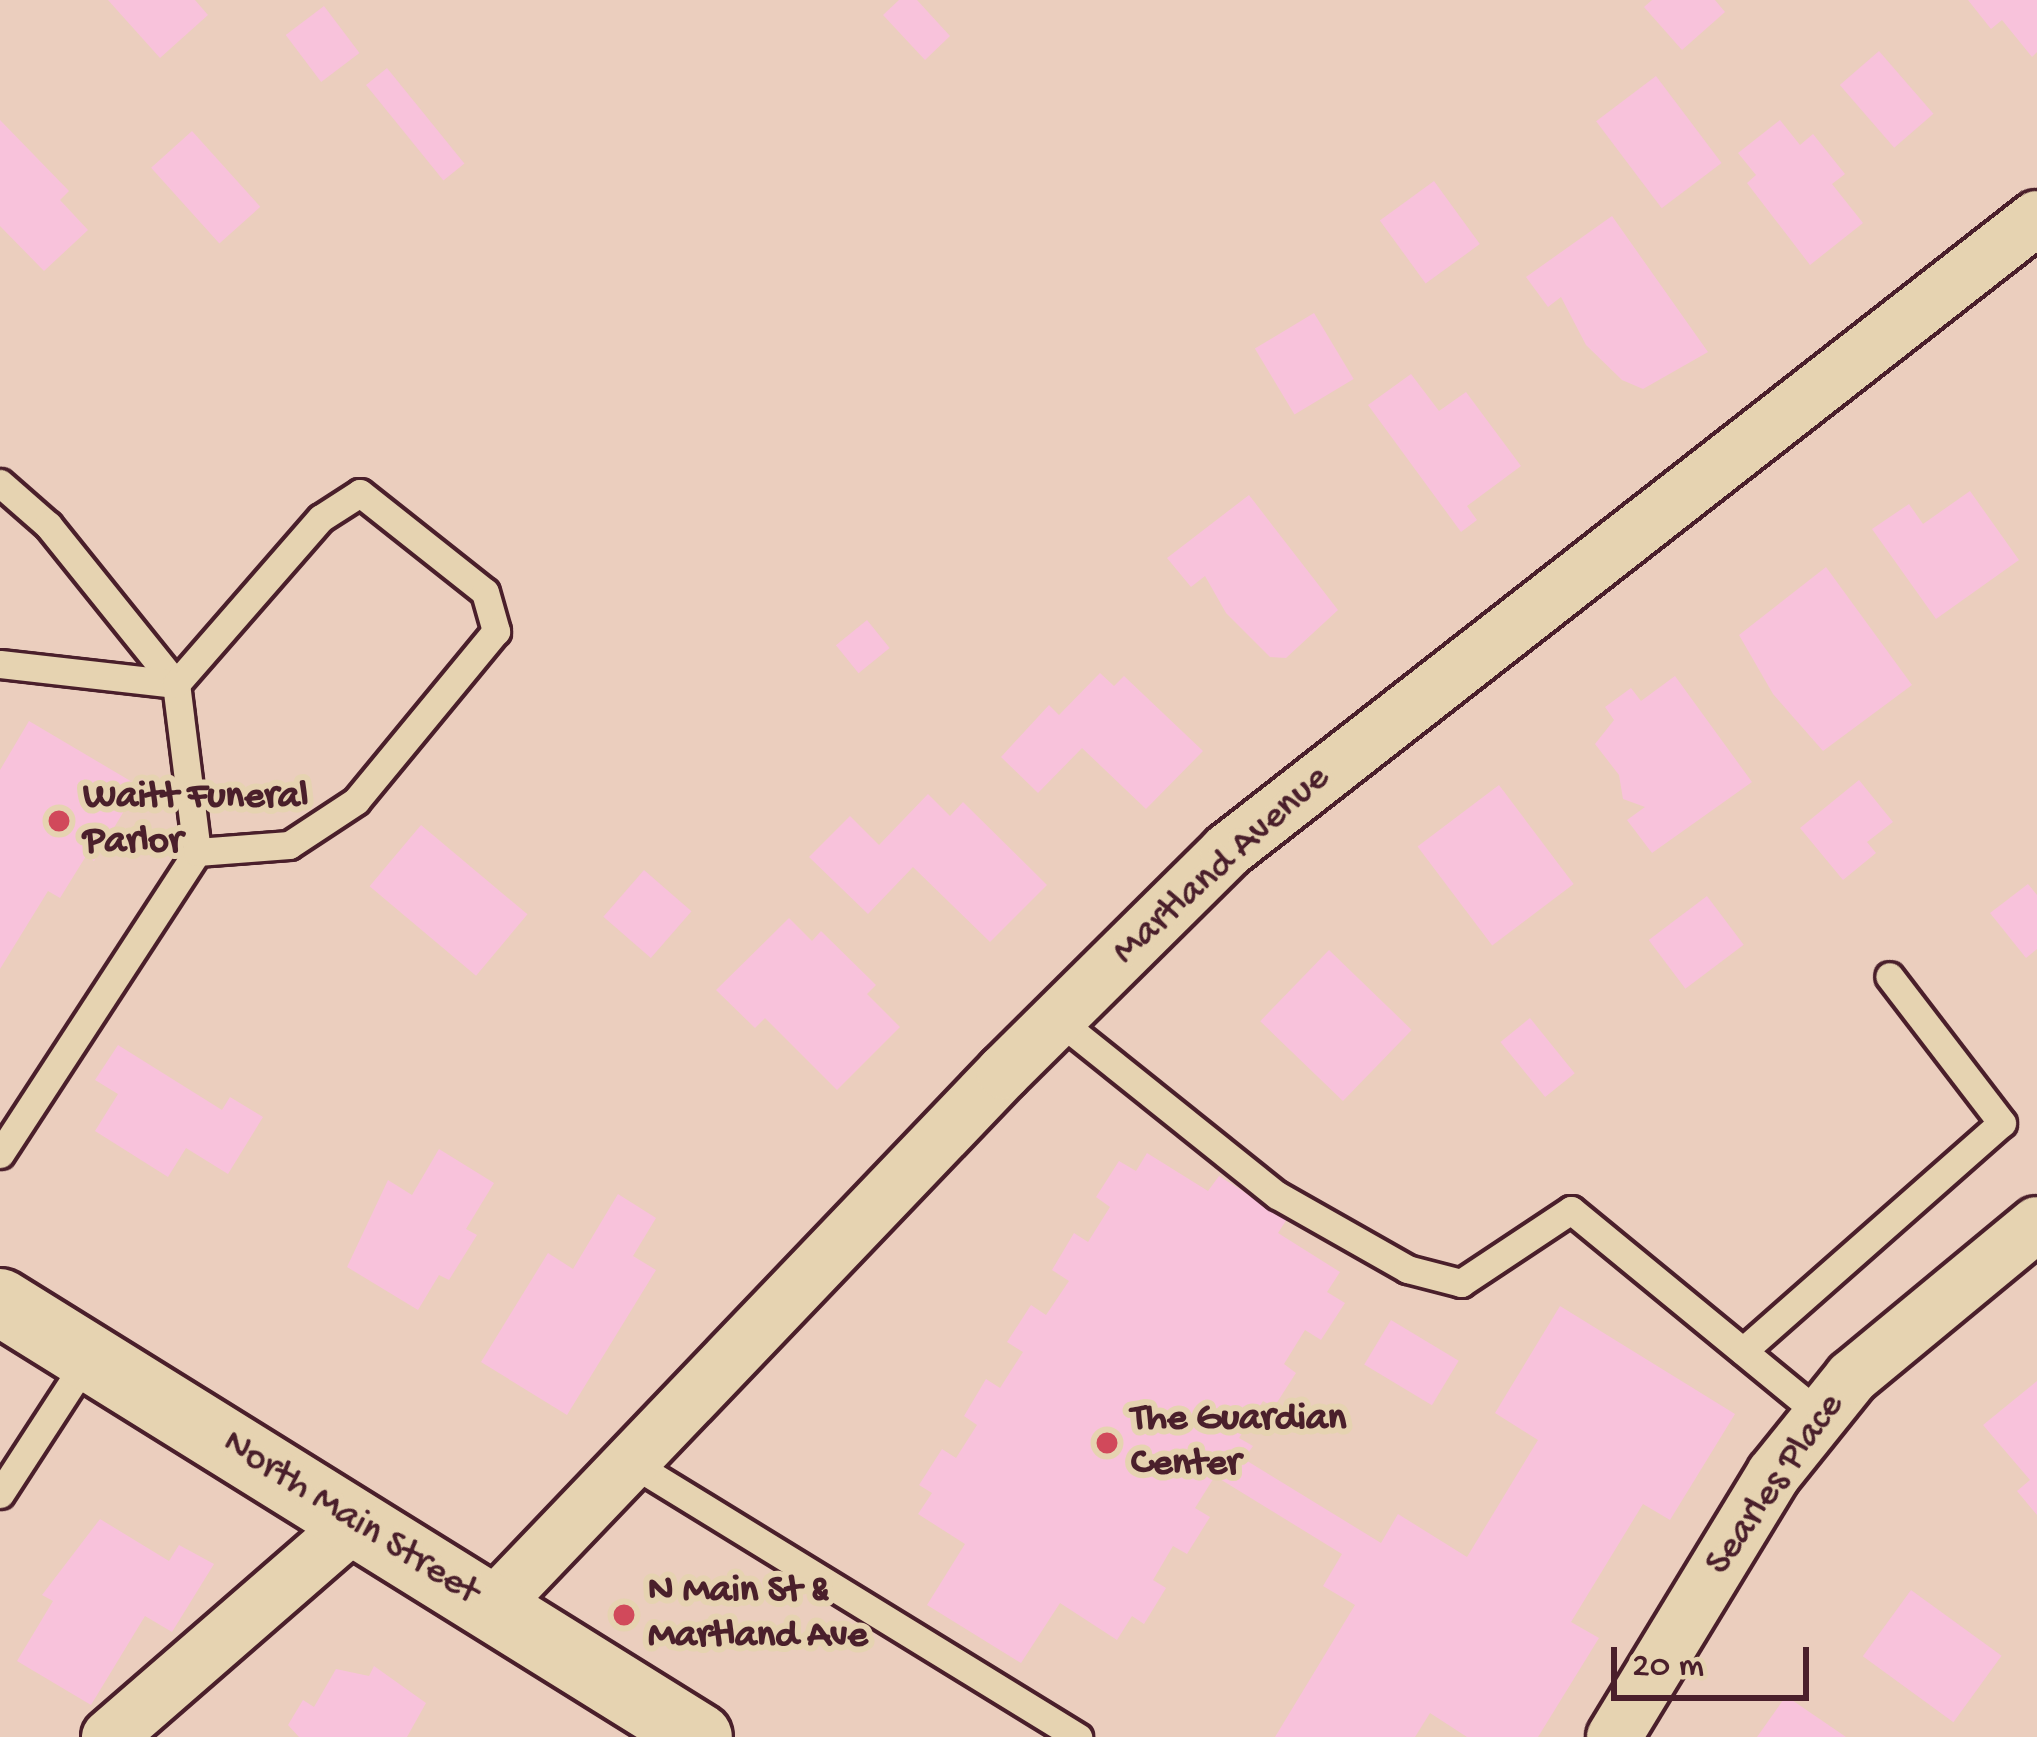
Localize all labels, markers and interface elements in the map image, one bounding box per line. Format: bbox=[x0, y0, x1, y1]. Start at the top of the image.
street label: Martland Avenue bbox=[1104, 756, 1340, 976]
place label: Waitt Funeral Parlor bbox=[83, 776, 308, 867]
marker: Waitt Funeral Parlor bbox=[46, 808, 72, 834]
street label: Searles Place bbox=[1696, 1385, 1856, 1585]
place label: The Guardian Center bbox=[1131, 1398, 1346, 1489]
street label: North Main Street bbox=[213, 1421, 487, 1617]
marker: The Guardian Center bbox=[1094, 1430, 1120, 1456]
place label: N Main St & Martland Ave bbox=[648, 1570, 868, 1661]
marker: N Main St & Martland Ave bbox=[611, 1602, 637, 1628]
scale bar bbox=[1617, 1623, 1815, 1697]
text: 20 m bbox=[1632, 1646, 1704, 1689]

